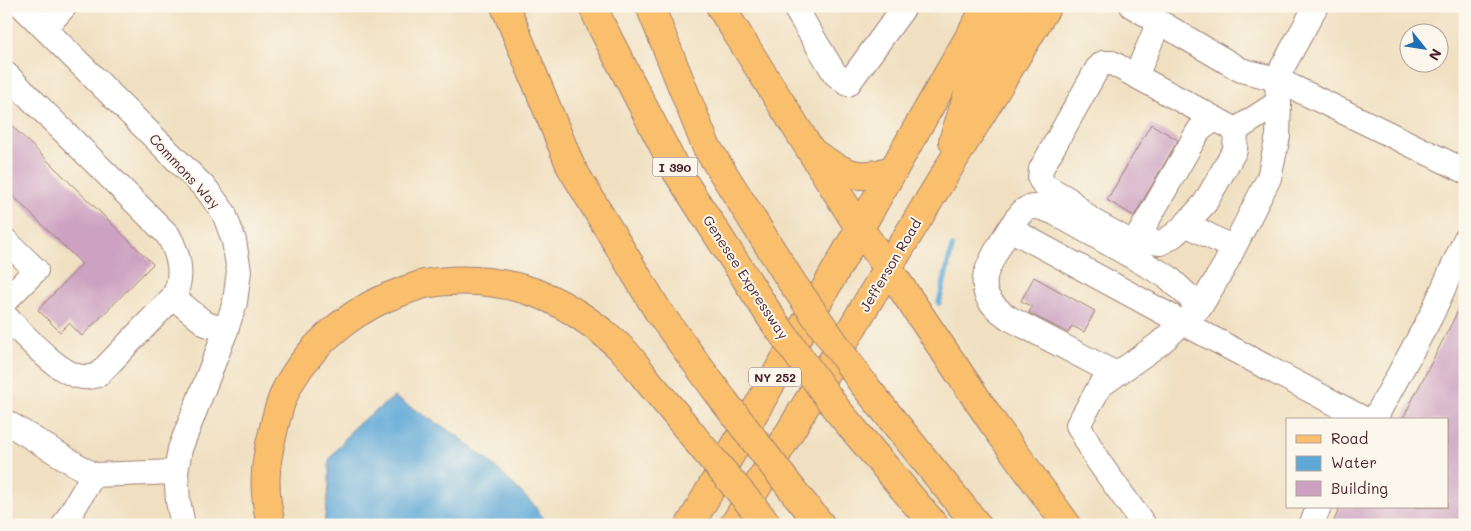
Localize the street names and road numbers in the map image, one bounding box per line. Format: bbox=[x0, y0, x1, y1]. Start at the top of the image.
street label: Commons Way bbox=[145, 129, 225, 213]
road number: I 390 bbox=[652, 158, 698, 176]
street label: Genesee Expressway bbox=[699, 211, 793, 343]
street label: Jefferson Road bbox=[855, 215, 925, 315]
road number: NY 252 bbox=[749, 368, 801, 387]

